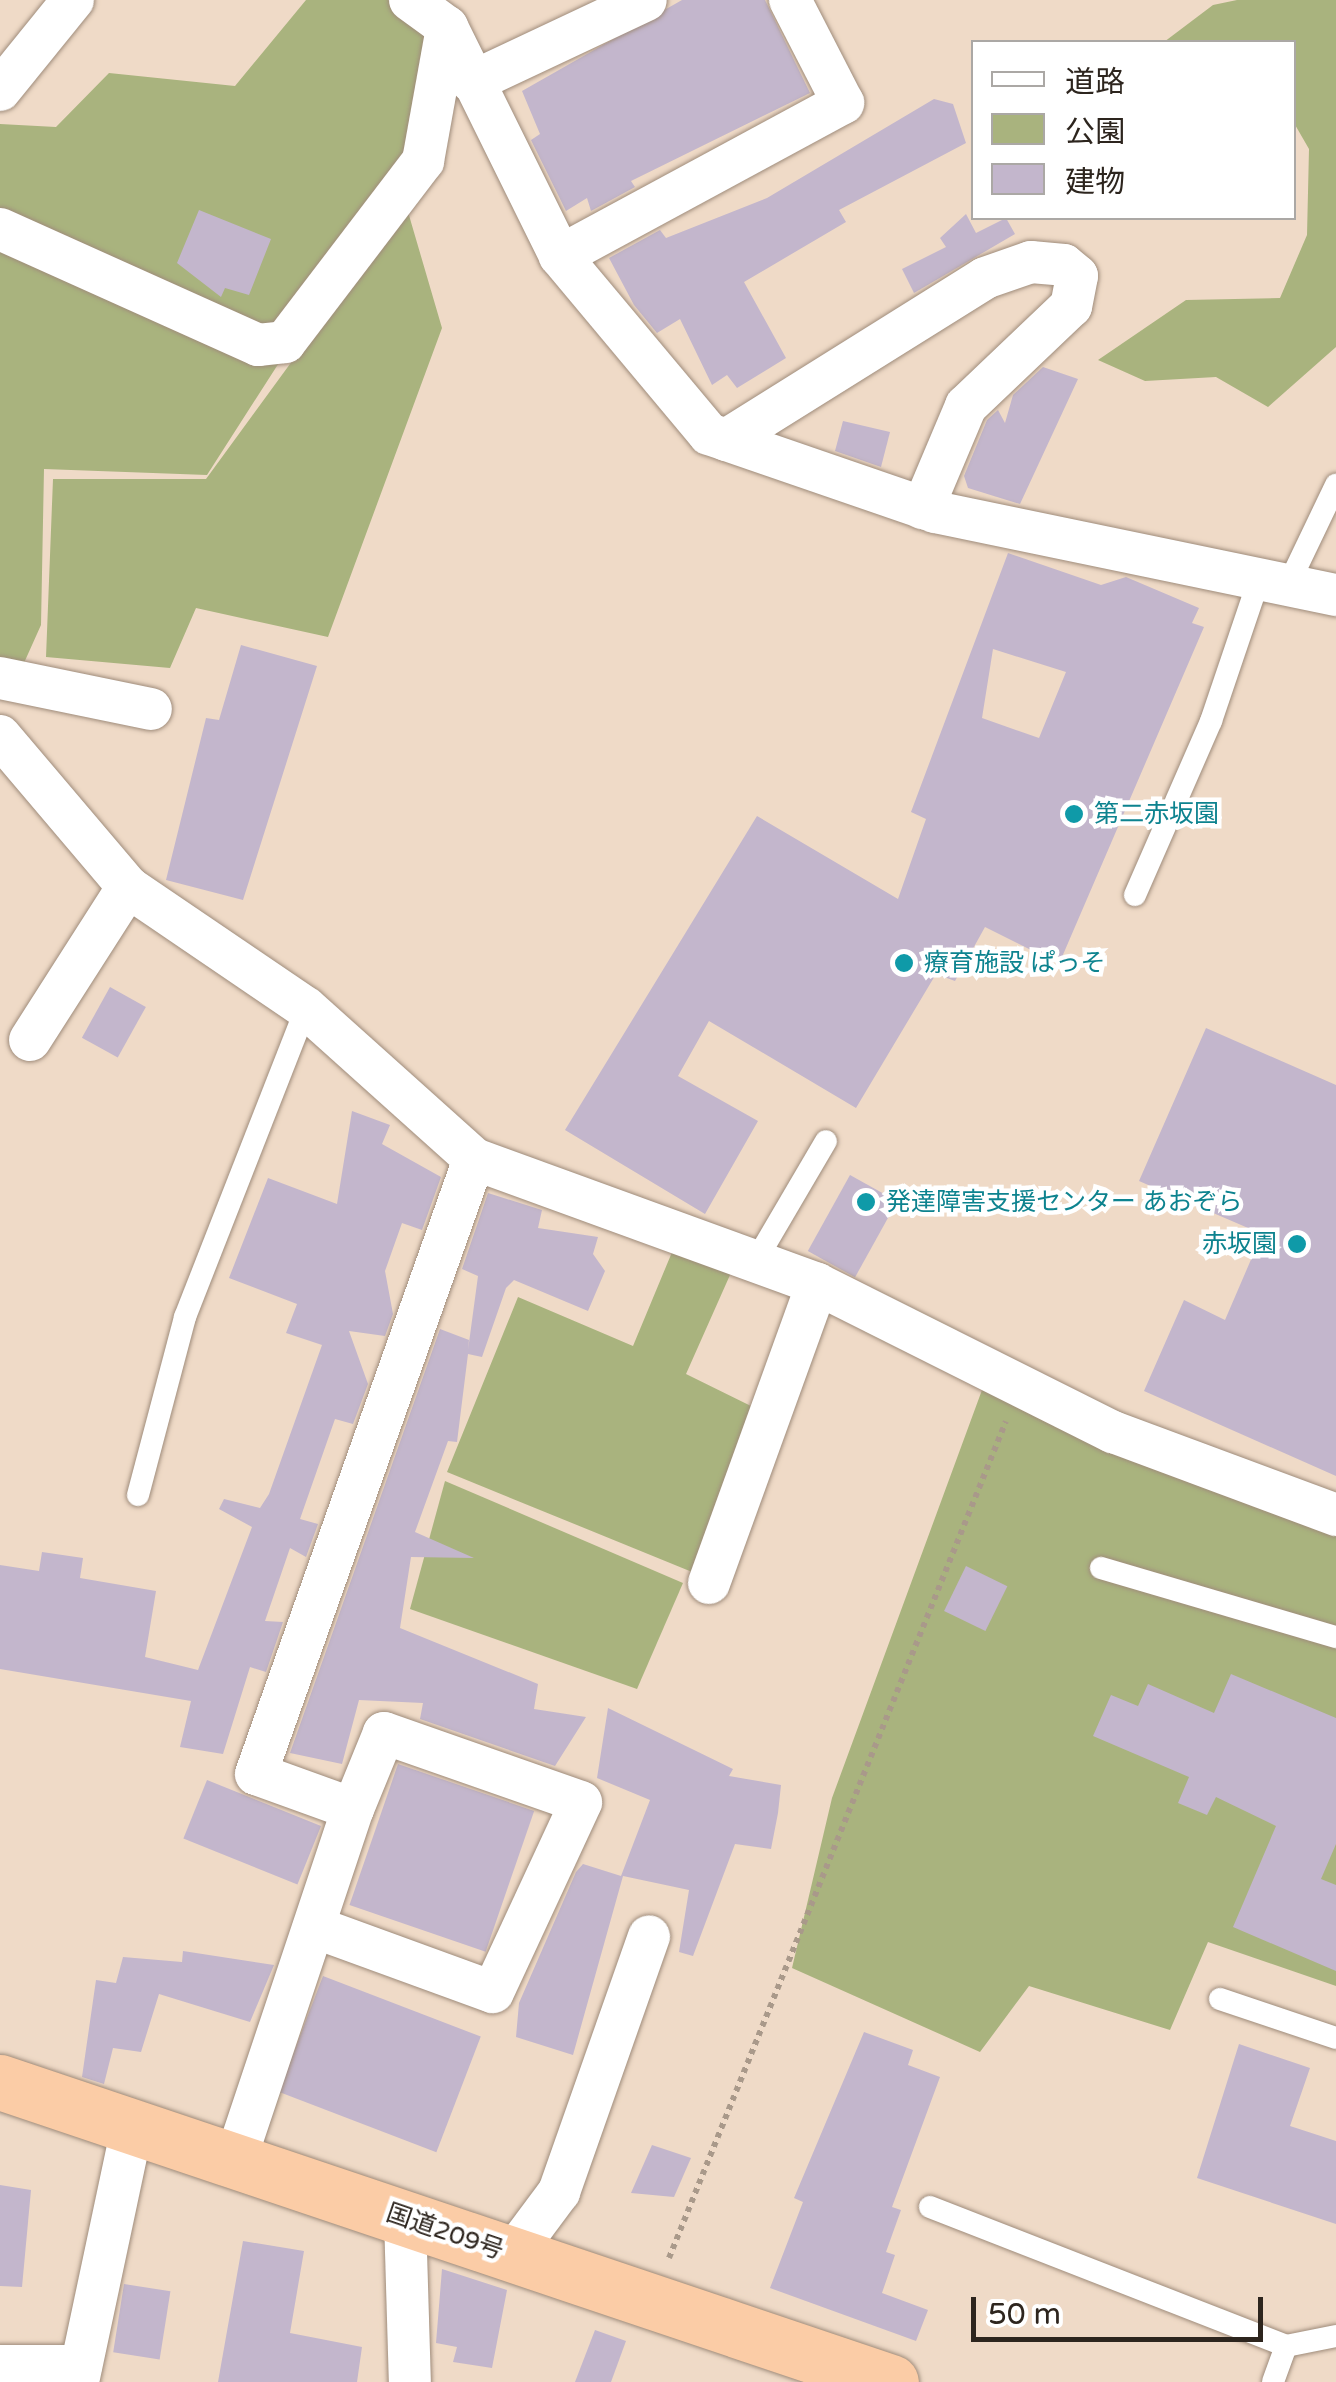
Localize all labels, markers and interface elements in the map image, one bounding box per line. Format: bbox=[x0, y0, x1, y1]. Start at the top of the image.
legend bbox=[971, 40, 1296, 220]
text: 道路 bbox=[1065, 64, 1125, 101]
text: 公園 bbox=[1065, 114, 1125, 151]
text: 建物 bbox=[1065, 164, 1125, 201]
place label: 第二赤坂園 bbox=[1094, 799, 1219, 829]
marker: 第二赤坂園 bbox=[1063, 803, 1085, 825]
place label: 療育施設 ぱっそ bbox=[924, 948, 1105, 978]
marker: 療育施設 ぱっそ bbox=[893, 952, 915, 974]
place label: 発達障害支援センター あおぞら bbox=[886, 1187, 1242, 1217]
marker: 発達障害支援センター あおぞら bbox=[855, 1191, 877, 1213]
place label: 赤坂園 bbox=[1202, 1229, 1277, 1259]
marker: 赤坂園 bbox=[1286, 1233, 1308, 1255]
street label: 国道209号 bbox=[382, 2198, 508, 2266]
scale bar bbox=[976, 2277, 1268, 2339]
text: 50 m bbox=[988, 2296, 1061, 2333]

